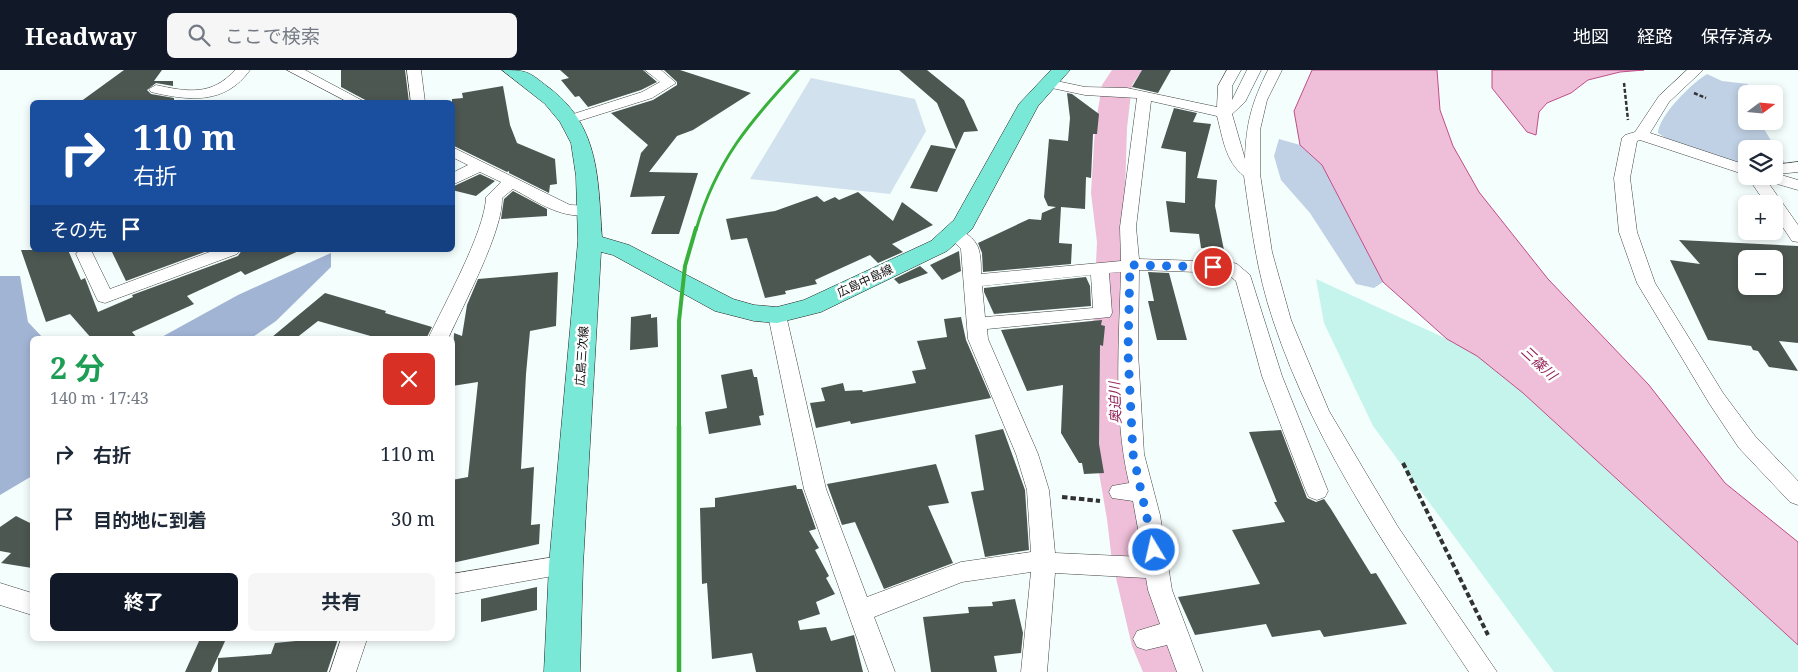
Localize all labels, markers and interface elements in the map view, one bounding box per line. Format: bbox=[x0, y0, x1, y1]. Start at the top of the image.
search box bbox=[167, 13, 517, 58]
text: Headway bbox=[25, 19, 137, 52]
icon: search bbox=[185, 21, 213, 49]
text: ここで検索 bbox=[225, 23, 320, 49]
text: 地図 bbox=[1573, 24, 1609, 48]
text: 経路 bbox=[1637, 24, 1673, 48]
text: 保存済み bbox=[1701, 24, 1773, 48]
north arrow bbox=[1738, 85, 1782, 130]
map controls bbox=[1738, 85, 1783, 295]
text: 110 m bbox=[133, 113, 236, 160]
icon: right bbox=[50, 120, 115, 185]
button: layers bbox=[1738, 140, 1783, 185]
text: 右折 bbox=[133, 160, 177, 190]
button: + bbox=[1738, 195, 1783, 240]
icon: arrive bbox=[117, 215, 145, 243]
text: その先 bbox=[50, 217, 107, 243]
pin bbox=[1192, 246, 1234, 288]
button: − bbox=[1738, 250, 1783, 295]
icon: arrive bbox=[1199, 253, 1227, 281]
street label: 広島中島線 bbox=[834, 260, 896, 301]
street label: 広島三次線 bbox=[571, 325, 592, 386]
water label: 三篠川 bbox=[1518, 341, 1563, 385]
text: 2 分 bbox=[50, 347, 105, 388]
button: close bbox=[383, 353, 435, 405]
water label: 奥迫川 bbox=[1104, 380, 1125, 424]
text: 140 m · 17:43 bbox=[50, 387, 149, 409]
icon: right bbox=[50, 440, 78, 468]
text: 110 m bbox=[380, 441, 435, 467]
text: 右折 bbox=[93, 442, 131, 468]
icon: arrive bbox=[50, 505, 78, 533]
text: 30 m bbox=[391, 506, 435, 532]
text: 目的地に到着 bbox=[93, 507, 207, 533]
position arrow bbox=[1127, 523, 1179, 575]
button: 終了 bbox=[50, 573, 238, 631]
button: 共有 bbox=[248, 573, 435, 631]

